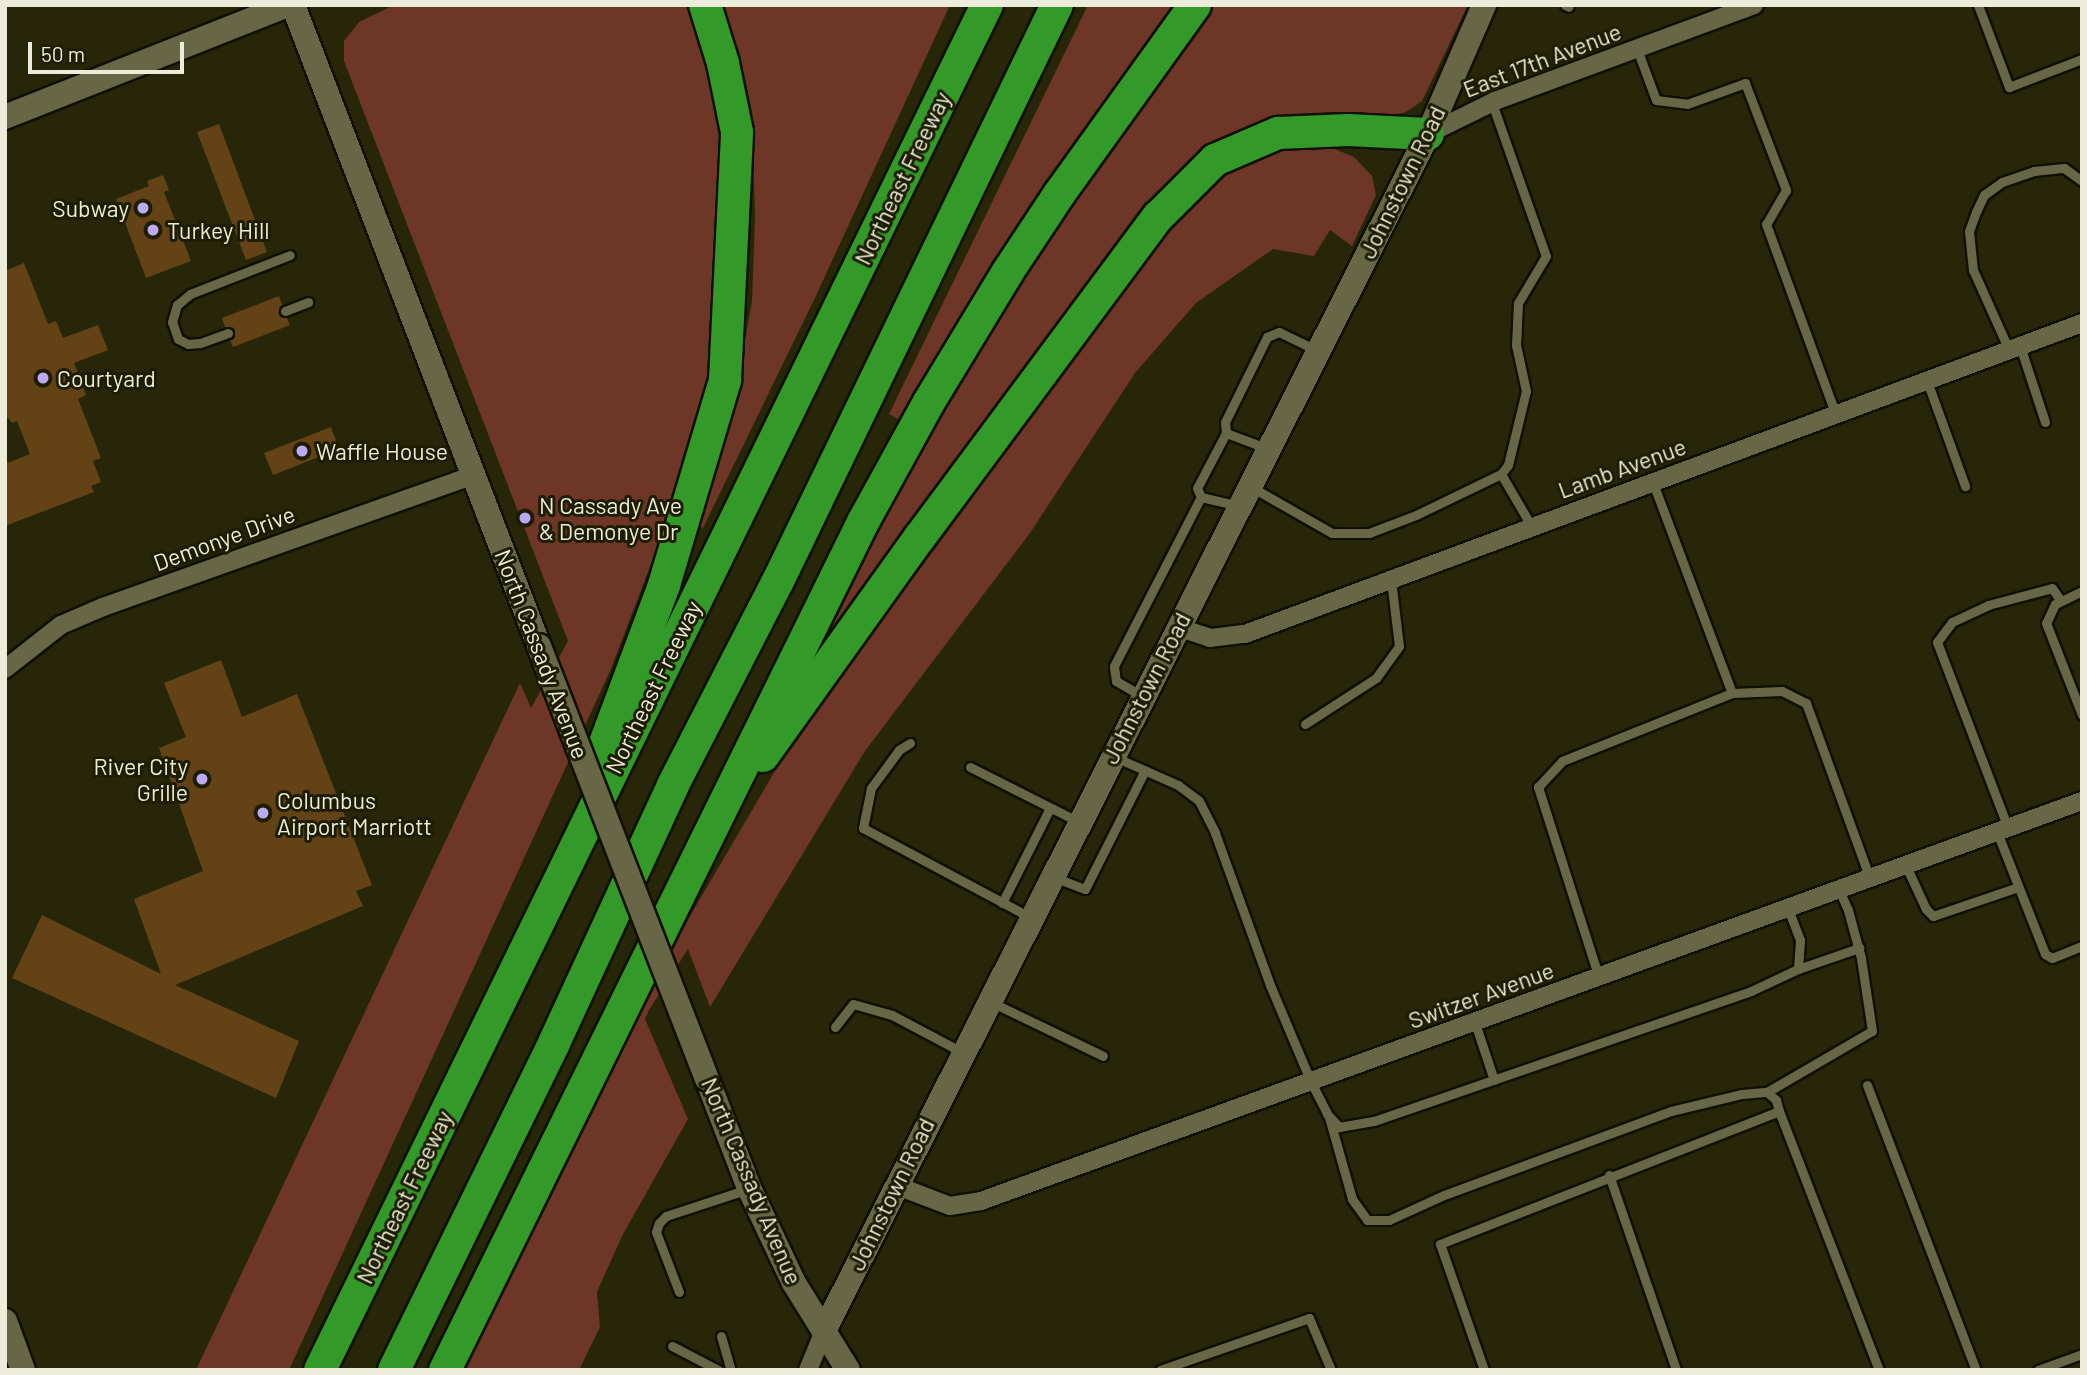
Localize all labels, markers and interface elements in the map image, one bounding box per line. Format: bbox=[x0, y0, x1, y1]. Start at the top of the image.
street label: East 17th Avenue bbox=[1459, 17, 1625, 103]
scale bar bbox=[32, 28, 187, 72]
text: 50 m bbox=[41, 41, 85, 66]
street label: Northeast Freeway bbox=[848, 87, 956, 269]
street label: Johnstown Road bbox=[1353, 101, 1451, 263]
place label: Subway bbox=[52, 194, 129, 222]
marker: Subway bbox=[135, 200, 151, 216]
place label: Turkey Hill bbox=[167, 216, 270, 244]
marker: Turkey Hill bbox=[145, 222, 161, 238]
place label: Courtyard bbox=[57, 364, 156, 392]
marker: Courtyard bbox=[35, 370, 51, 386]
street label: Lamb Avenue bbox=[1554, 432, 1690, 504]
place label: Waffle House bbox=[316, 437, 448, 465]
marker: Waffle House bbox=[294, 443, 310, 459]
place label: N Cassady Ave & Demonye Dr bbox=[539, 491, 682, 545]
street label: Demonye Drive bbox=[150, 500, 298, 576]
marker: N Cassady Ave & Demonye Dr bbox=[517, 510, 533, 526]
street label: North Cassady Avenue bbox=[489, 545, 595, 763]
street label: Northeast Freeway bbox=[599, 596, 707, 778]
street label: Johnstown Road bbox=[1096, 608, 1196, 768]
place label: River City Grille bbox=[93, 752, 188, 806]
marker: River City Grille bbox=[194, 771, 210, 787]
place label: Columbus Airport Marriott bbox=[277, 786, 432, 840]
marker: Columbus Airport Marriott bbox=[255, 805, 271, 821]
street label: Switzer Avenue bbox=[1404, 956, 1558, 1034]
street label: North Cassady Avenue bbox=[696, 1073, 808, 1289]
street label: Northeast Freeway bbox=[350, 1106, 458, 1288]
street label: Johnstown Road bbox=[842, 1113, 940, 1275]

